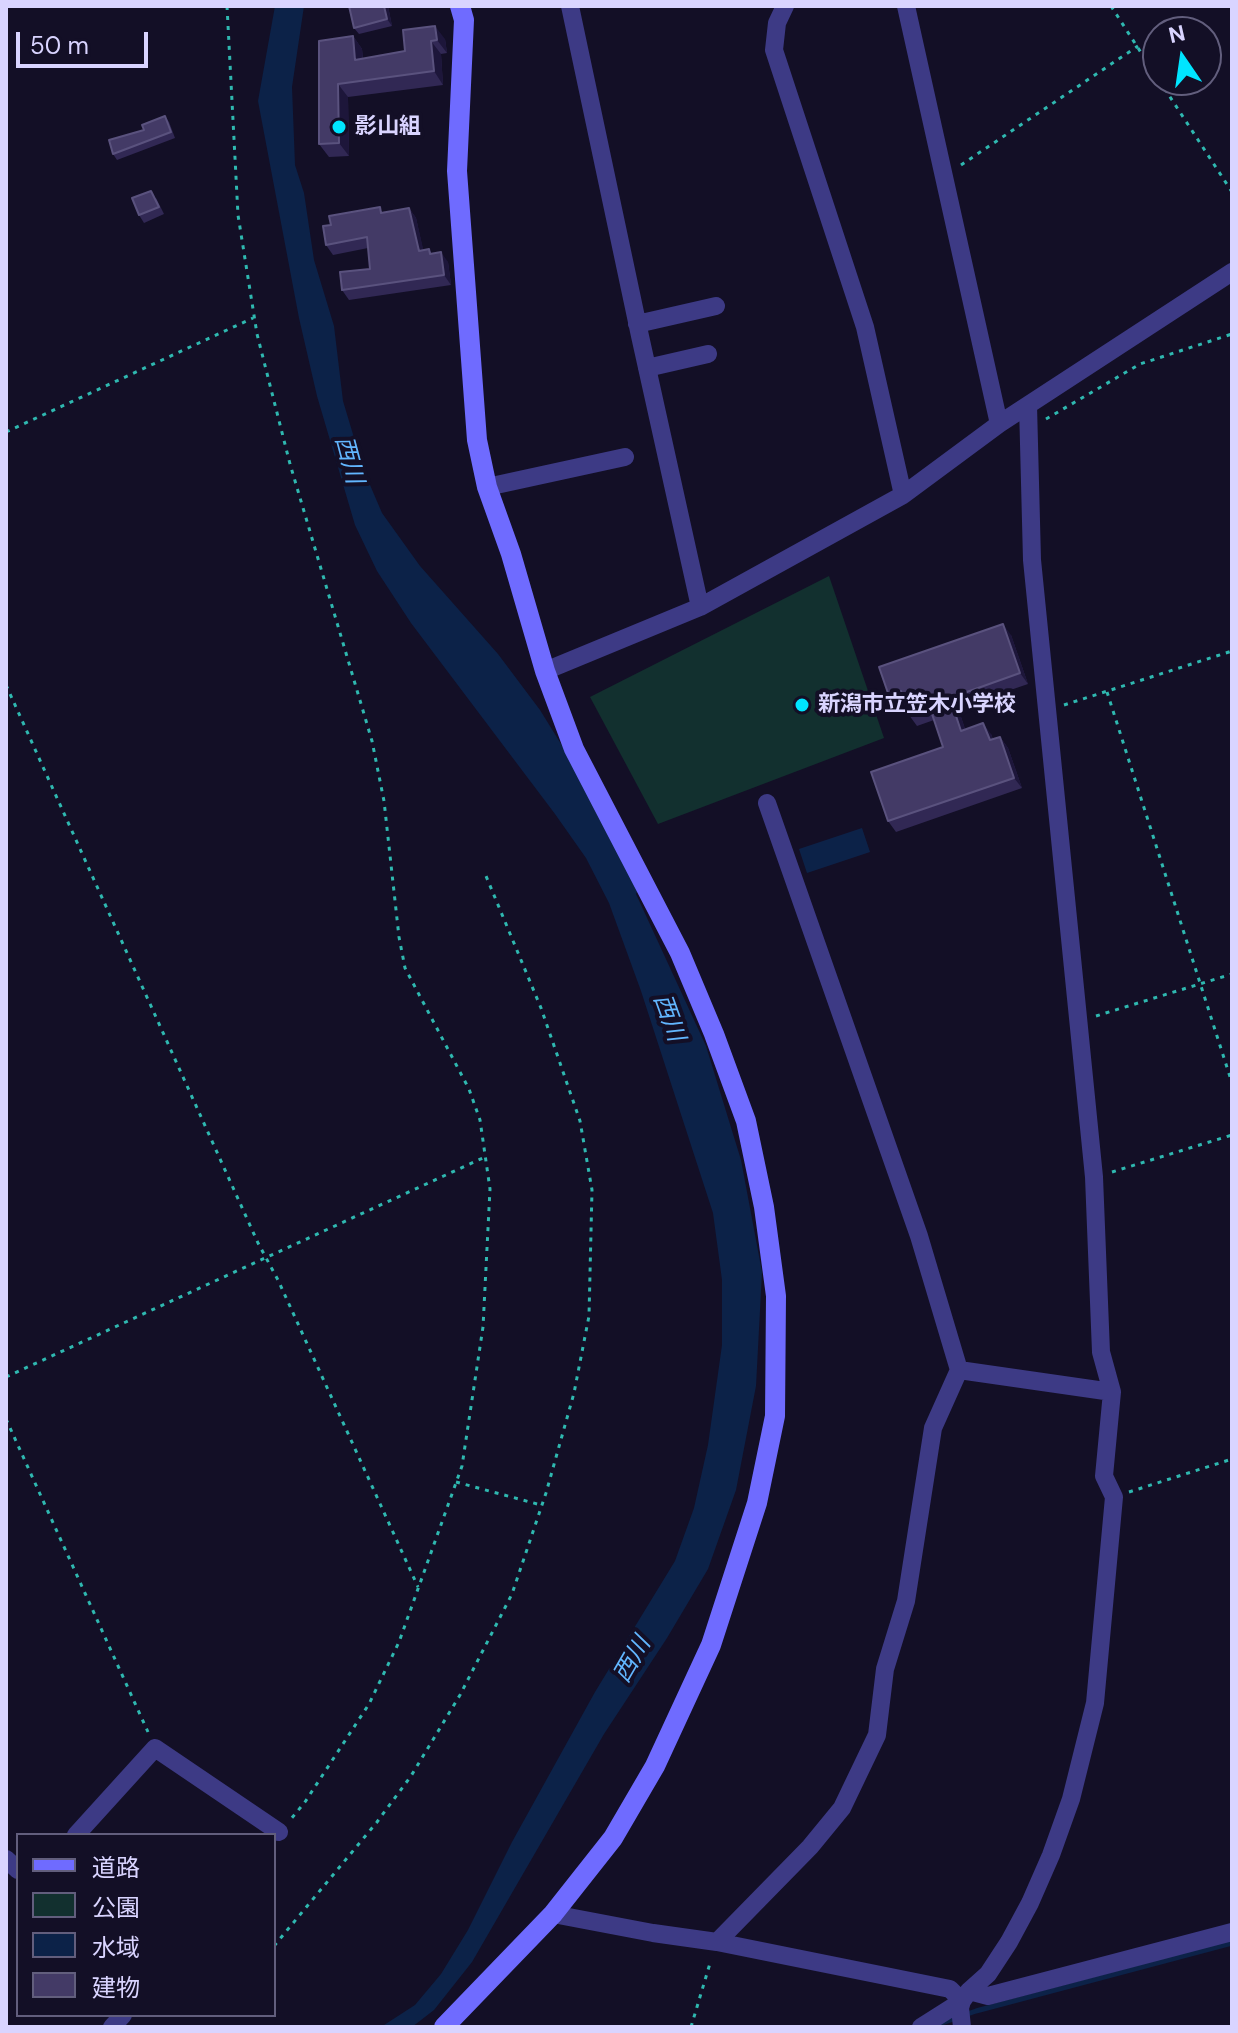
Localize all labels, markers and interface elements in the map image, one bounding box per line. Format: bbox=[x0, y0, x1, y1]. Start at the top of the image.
scale bar bbox=[20, 16, 152, 66]
north arrow bbox=[1142, 16, 1222, 96]
text: N bbox=[1166, 18, 1188, 50]
text: 50 m bbox=[30, 30, 89, 61]
place label: 影山組 bbox=[355, 114, 421, 140]
marker: 影山組 bbox=[330, 118, 348, 136]
water label: 西川 bbox=[328, 433, 368, 487]
place label: 新潟市立笠木小学校 bbox=[818, 692, 1016, 718]
marker: 新潟市立笠木小学校 bbox=[793, 696, 811, 714]
water label: 西川 bbox=[646, 991, 690, 1045]
water label: 西川 bbox=[609, 1632, 657, 1688]
legend bbox=[16, 1833, 276, 2017]
text: 道路 bbox=[92, 1852, 140, 1883]
text: 公園 bbox=[92, 1892, 140, 1923]
text: 水域 bbox=[92, 1932, 140, 1963]
text: 建物 bbox=[92, 1972, 140, 2003]

